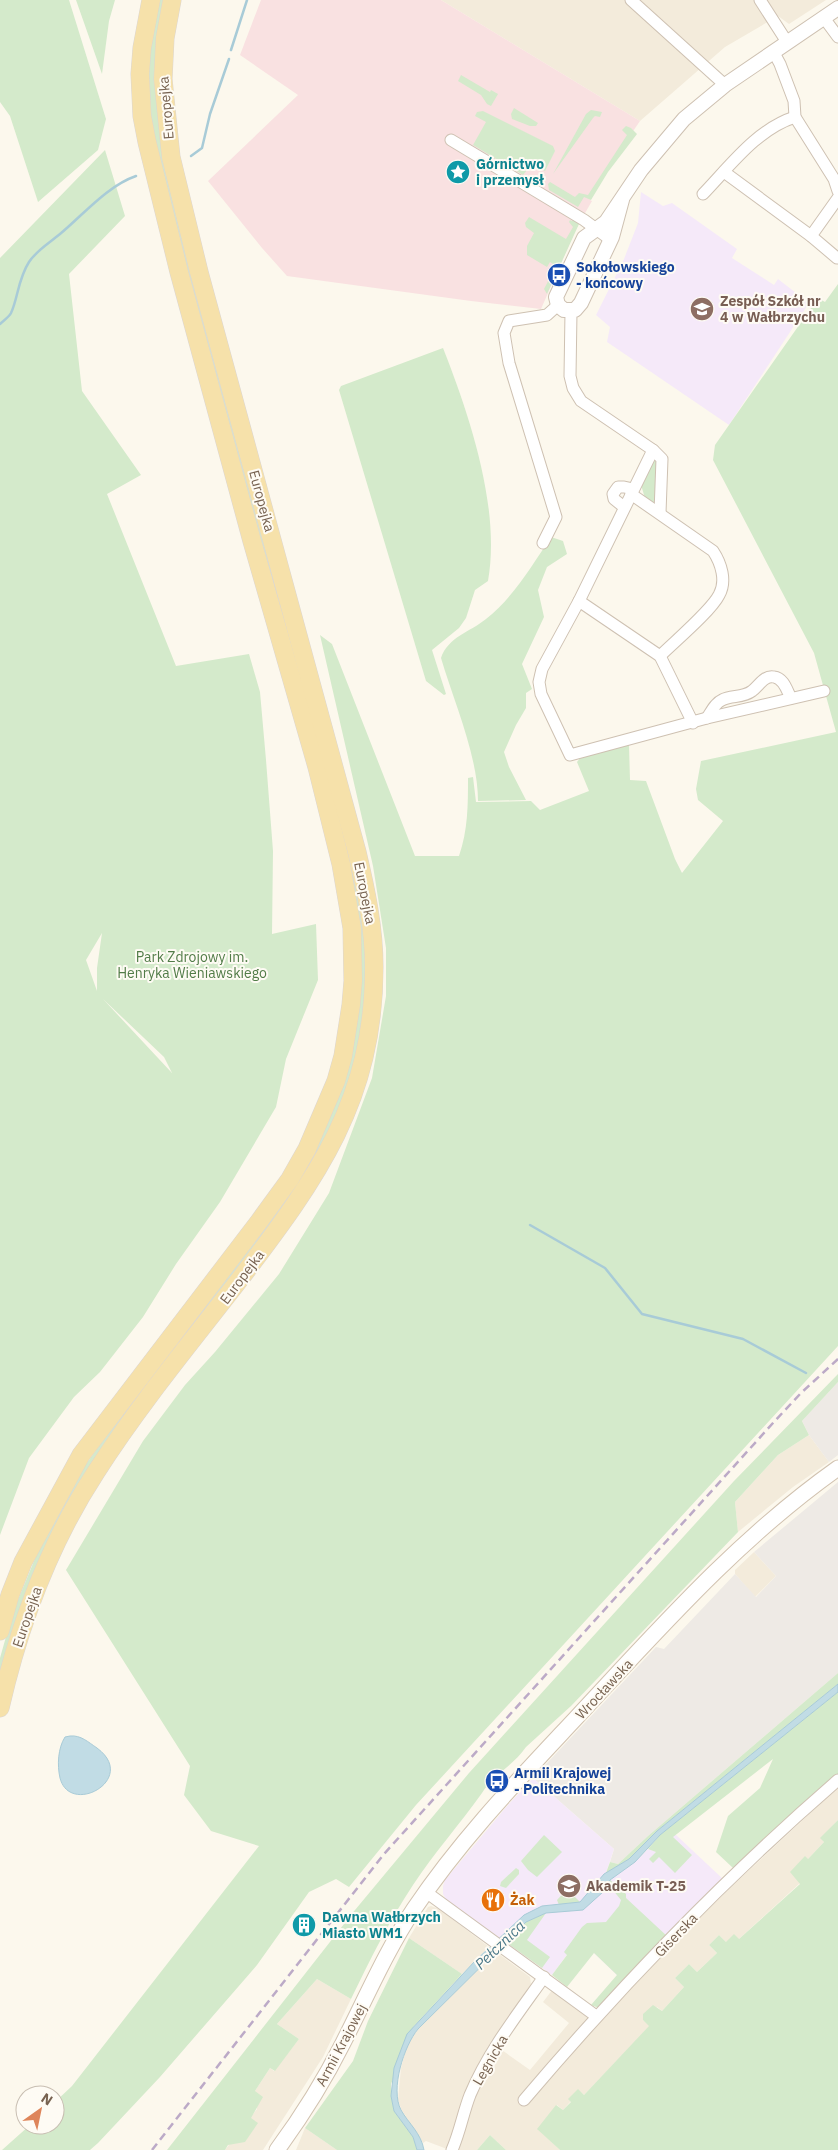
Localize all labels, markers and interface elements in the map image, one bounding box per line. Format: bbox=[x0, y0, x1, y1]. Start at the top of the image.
street label: Europejka bbox=[154, 75, 178, 140]
place label: Górnictwo i przemysł bbox=[476, 155, 544, 189]
place icon: Górnictwo i przemysł bbox=[445, 159, 471, 185]
place label: Sokołowskiego - końcowy bbox=[576, 258, 675, 292]
bus stop icon: Sokołowskiego - końcowy bbox=[546, 262, 572, 288]
place label: Zespół Szkół nr 4 w Wałbrzychu bbox=[720, 292, 825, 326]
school or university icon: Zespół Szkół nr 4 w Wałbrzychu bbox=[689, 296, 715, 322]
street label: Europejka bbox=[245, 468, 279, 534]
street label: Europejka bbox=[350, 860, 380, 926]
park label: Park Zdrojowy im. Henryka Wieniawskiego bbox=[117, 948, 267, 982]
street label: Europejka bbox=[216, 1246, 268, 1308]
street label: Europejka bbox=[8, 1584, 46, 1650]
street label: Wrocławska bbox=[572, 1655, 637, 1723]
place label: Armii Krajowej - Politechnika bbox=[514, 1764, 611, 1798]
bus stop icon: Armii Krajowej - Politechnika bbox=[484, 1768, 510, 1794]
school or university icon: Akademik T-25 bbox=[556, 1873, 582, 1899]
place label: Akademik T-25 bbox=[586, 1877, 686, 1895]
restaurant icon: Żak bbox=[480, 1887, 506, 1913]
place label: Żak bbox=[510, 1891, 535, 1909]
place label: Dawna Wałbrzych Miasto WM1 bbox=[322, 1908, 441, 1942]
street label: Giserska bbox=[651, 1909, 702, 1961]
building icon: Dawna Wałbrzych Miasto WM1 bbox=[291, 1912, 317, 1938]
water label: Pełcznica bbox=[470, 1916, 529, 1973]
street label: Armii Krajowej bbox=[312, 2001, 370, 2089]
street label: Legnicka bbox=[468, 2031, 512, 2088]
north arrow bbox=[15, 2085, 65, 2135]
text: N bbox=[38, 2089, 56, 2109]

